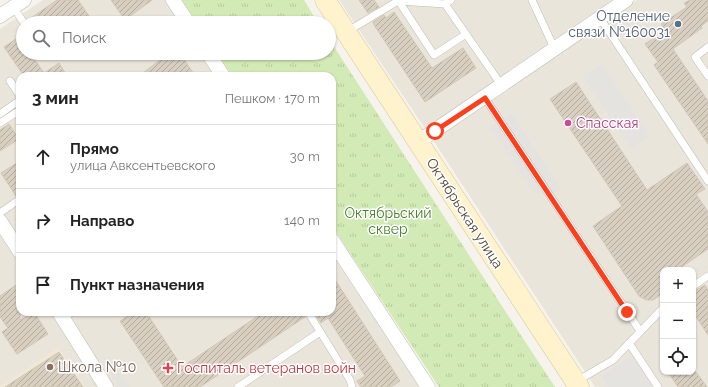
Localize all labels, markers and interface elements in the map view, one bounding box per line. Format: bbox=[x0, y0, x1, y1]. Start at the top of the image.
place label: Отделение связи №160031 bbox=[568, 8, 670, 40]
search box bbox=[16, 16, 336, 60]
marker: Отделение связи №160031 bbox=[673, 19, 683, 29]
icon: search bbox=[30, 27, 52, 49]
text: Поиск bbox=[62, 29, 107, 47]
text: 3 мин bbox=[32, 88, 79, 108]
text: Пешком · 170 m bbox=[225, 91, 320, 106]
place label: Спасская bbox=[576, 115, 639, 131]
marker: Спасская bbox=[563, 118, 573, 128]
route start bbox=[426, 122, 444, 140]
text: Прямо bbox=[70, 140, 119, 158]
icon: ahead bbox=[32, 146, 54, 168]
text: 30 m bbox=[290, 149, 320, 164]
street label: Октябрьская улица bbox=[423, 155, 507, 271]
text: улица Авксентьевского bbox=[70, 158, 216, 173]
park label: Октябрьский сквер bbox=[344, 205, 432, 237]
icon: right bbox=[32, 210, 54, 232]
text: Направо bbox=[70, 212, 134, 230]
text: 140 m bbox=[284, 213, 320, 228]
map controls bbox=[660, 267, 696, 375]
button: + bbox=[660, 267, 696, 303]
icon: arrive bbox=[32, 274, 54, 296]
text: Пункт назначения bbox=[70, 276, 204, 294]
route end bbox=[618, 303, 636, 321]
button: − bbox=[660, 303, 696, 339]
button: locate bbox=[660, 339, 696, 375]
place label: Школа №10 bbox=[58, 359, 136, 375]
place label: Госпиталь ветеранов войн bbox=[177, 360, 356, 376]
marker: Школа №10 bbox=[45, 362, 55, 372]
marker: Госпиталь ветеранов войн bbox=[162, 362, 174, 374]

